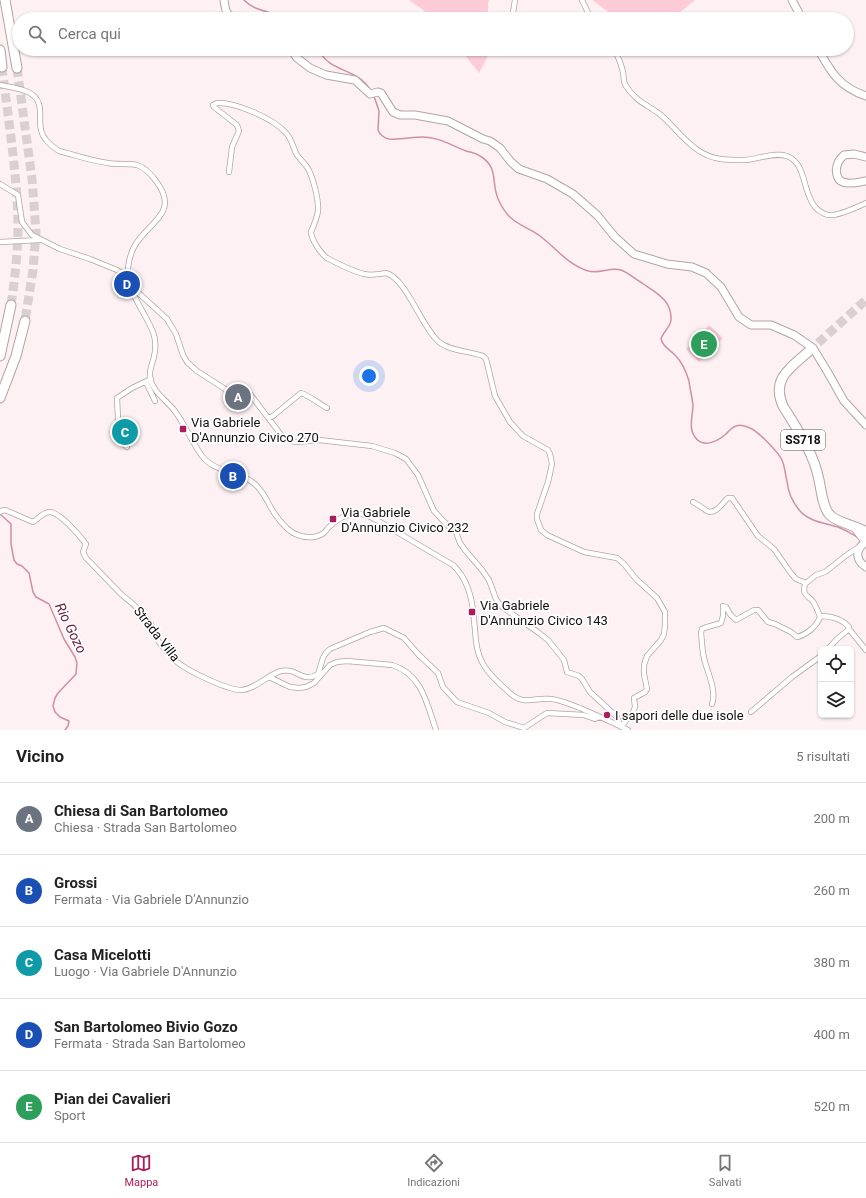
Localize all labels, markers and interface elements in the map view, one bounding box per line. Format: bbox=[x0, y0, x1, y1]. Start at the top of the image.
search box bbox=[12, 12, 854, 56]
icon: search bbox=[26, 23, 48, 45]
text: Cerca qui bbox=[58, 25, 121, 43]
pin: D bbox=[114, 269, 140, 299]
pin: E bbox=[691, 329, 717, 359]
your location bbox=[359, 366, 379, 386]
pin: A bbox=[225, 382, 251, 412]
place label: Via Gabriele D'Annunzio Civico 270 bbox=[191, 415, 319, 445]
pin: C bbox=[112, 417, 138, 447]
marker: Via Gabriele D'Annunzio Civico 270 bbox=[178, 424, 188, 434]
road number: SS718 bbox=[781, 430, 825, 450]
pin: B bbox=[220, 461, 246, 491]
place label: Via Gabriele D'Annunzio Civico 232 bbox=[341, 505, 469, 535]
marker: Via Gabriele D'Annunzio Civico 232 bbox=[328, 514, 338, 524]
place label: Via Gabriele D'Annunzio Civico 143 bbox=[480, 598, 608, 628]
water label: Rio Gozo bbox=[52, 600, 90, 656]
street label: Strada Villa bbox=[131, 604, 183, 664]
marker: Via Gabriele D'Annunzio Civico 143 bbox=[467, 607, 477, 617]
map controls bbox=[818, 646, 854, 718]
button: locate bbox=[818, 646, 854, 682]
button: layers bbox=[818, 682, 854, 718]
place label: I sapori delle due isole bbox=[615, 708, 744, 723]
marker: I sapori delle due isole bbox=[602, 710, 612, 720]
text: Vicino bbox=[16, 746, 64, 766]
text: 5 risultati bbox=[796, 749, 850, 764]
text: Chiesa di San Bartolomeo bbox=[54, 802, 228, 820]
text: A bbox=[25, 811, 33, 826]
text: 200 m bbox=[813, 811, 850, 826]
text: Chiesa · Strada San Bartolomeo bbox=[54, 820, 237, 835]
text: Grossi bbox=[54, 874, 97, 892]
text: B bbox=[25, 883, 33, 898]
text: 260 m bbox=[813, 883, 850, 898]
text: Fermata · Via Gabriele D'Annunzio bbox=[54, 892, 249, 907]
text: Casa Micelotti bbox=[54, 946, 151, 964]
text: C bbox=[25, 955, 33, 970]
text: 380 m bbox=[813, 955, 850, 970]
text: Luogo · Via Gabriele D'Annunzio bbox=[54, 964, 237, 979]
text: San Bartolomeo Bivio Gozo bbox=[54, 1018, 238, 1036]
text: D bbox=[25, 1027, 33, 1042]
text: 400 m bbox=[813, 1027, 850, 1042]
text: Fermata · Strada San Bartolomeo bbox=[54, 1036, 246, 1051]
text: Pian dei Cavalieri bbox=[54, 1090, 171, 1108]
text: E bbox=[25, 1099, 33, 1114]
text: 520 m bbox=[813, 1099, 850, 1114]
text: Sport bbox=[54, 1108, 85, 1123]
tab: Mappa bbox=[124, 1152, 158, 1189]
tab: Indicazioni bbox=[407, 1152, 460, 1189]
tab: Salvati bbox=[709, 1152, 742, 1189]

